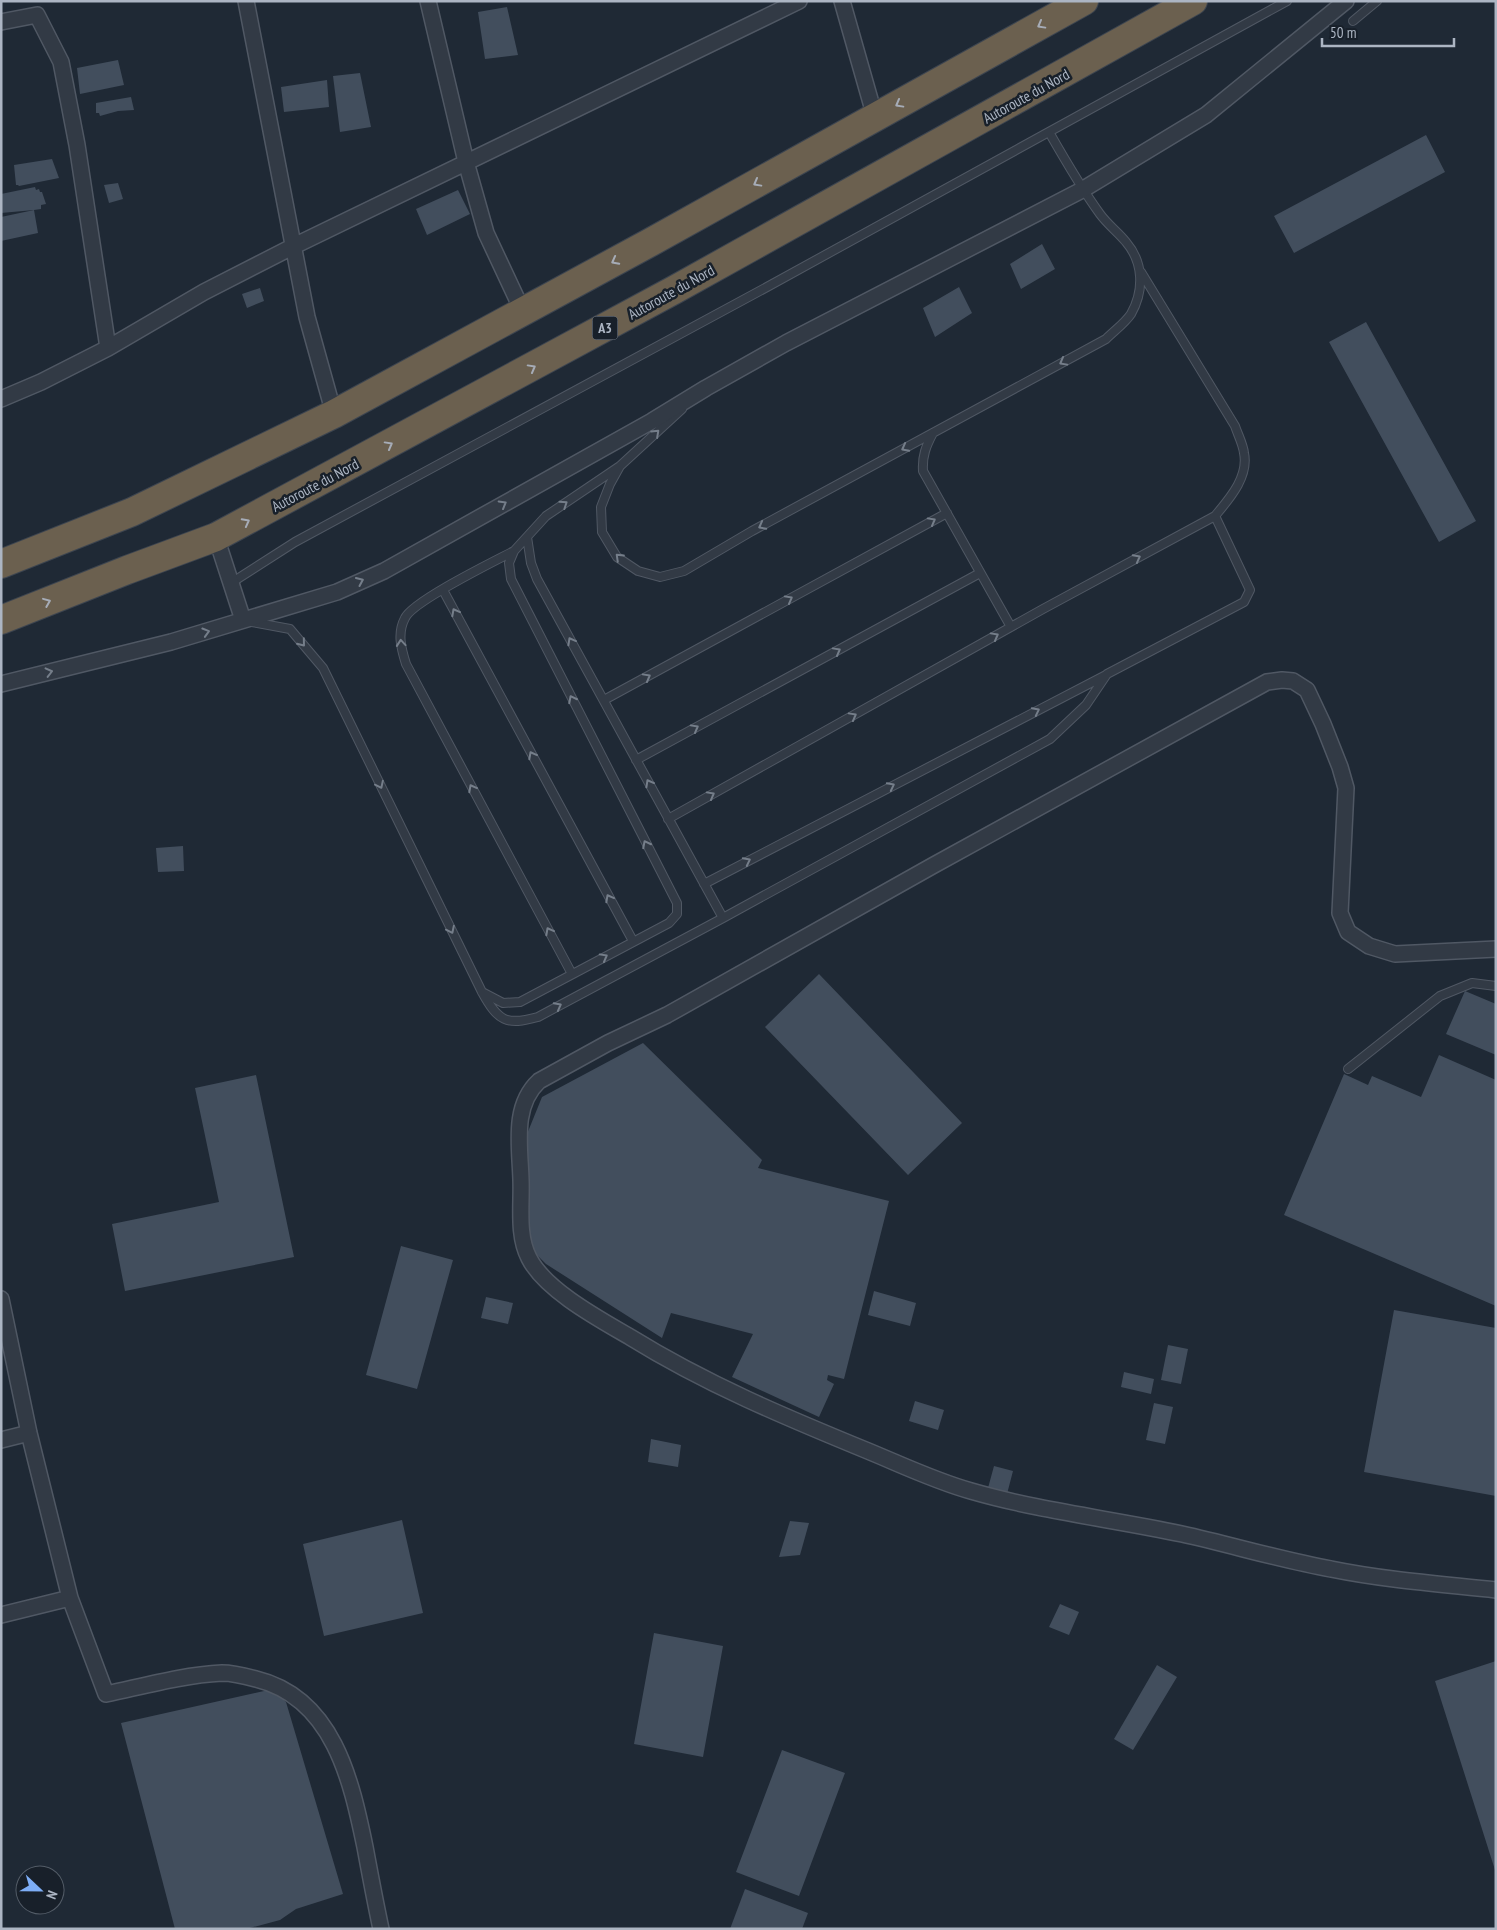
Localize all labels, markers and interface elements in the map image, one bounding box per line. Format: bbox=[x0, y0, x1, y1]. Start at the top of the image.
scale bar bbox=[1322, 15, 1454, 47]
one-way arrow bbox=[1038, 19, 1047, 29]
text: 50 m bbox=[1330, 23, 1356, 42]
street label: Autoroute du Nord bbox=[979, 64, 1073, 128]
one-way arrow bbox=[896, 98, 905, 108]
one-way arrow bbox=[754, 177, 763, 187]
one-way arrow bbox=[611, 255, 620, 265]
street label: Autoroute du Nord bbox=[624, 260, 718, 324]
road number: A3 bbox=[592, 316, 618, 339]
one-way arrow bbox=[1060, 356, 1069, 366]
one-way arrow bbox=[527, 364, 536, 374]
one-way arrow bbox=[650, 430, 659, 439]
one-way arrow bbox=[384, 441, 393, 451]
one-way arrow bbox=[902, 442, 911, 452]
street label: Autoroute du Nord bbox=[268, 454, 362, 516]
one-way arrow bbox=[498, 501, 507, 511]
one-way arrow bbox=[558, 501, 567, 510]
one-way arrow bbox=[240, 518, 249, 528]
one-way arrow bbox=[927, 518, 936, 528]
one-way arrow bbox=[759, 519, 768, 529]
one-way arrow bbox=[616, 554, 625, 563]
one-way arrow bbox=[1132, 555, 1141, 565]
one-way arrow bbox=[355, 577, 364, 588]
one-way arrow bbox=[784, 595, 793, 605]
one-way arrow bbox=[42, 598, 50, 608]
one-way arrow bbox=[451, 609, 461, 618]
one-way arrow bbox=[201, 627, 209, 637]
one-way arrow bbox=[989, 633, 998, 643]
one-way arrow bbox=[296, 637, 304, 646]
one-way arrow bbox=[568, 637, 578, 646]
one-way arrow bbox=[396, 638, 407, 646]
one-way arrow bbox=[832, 647, 841, 657]
one-way arrow bbox=[44, 667, 53, 678]
one-way arrow bbox=[641, 673, 650, 683]
one-way arrow bbox=[568, 695, 578, 704]
one-way arrow bbox=[1030, 707, 1039, 717]
one-way arrow bbox=[847, 712, 856, 722]
one-way arrow bbox=[689, 724, 698, 734]
one-way arrow bbox=[528, 752, 538, 761]
one-way arrow bbox=[374, 779, 384, 788]
one-way arrow bbox=[645, 780, 655, 789]
one-way arrow bbox=[886, 782, 895, 792]
one-way arrow bbox=[468, 784, 478, 793]
one-way arrow bbox=[706, 791, 715, 801]
one-way arrow bbox=[642, 840, 652, 849]
one-way arrow bbox=[742, 857, 751, 867]
one-way arrow bbox=[606, 894, 616, 903]
one-way arrow bbox=[445, 925, 455, 934]
one-way arrow bbox=[545, 927, 555, 936]
one-way arrow bbox=[599, 953, 608, 963]
one-way arrow bbox=[553, 1002, 562, 1012]
north arrow bbox=[15, 1865, 65, 1915]
text: N bbox=[42, 1888, 62, 1902]

